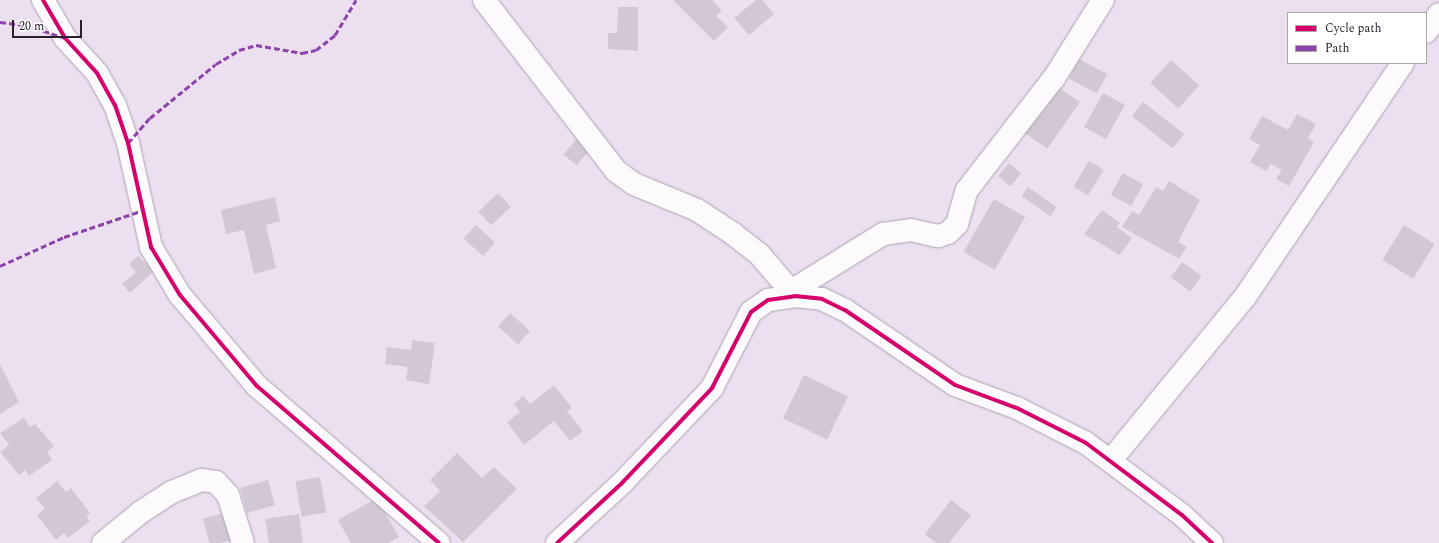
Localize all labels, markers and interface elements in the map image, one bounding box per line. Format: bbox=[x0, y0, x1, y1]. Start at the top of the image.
scale bar bbox=[14, 12, 84, 38]
legend bbox=[1287, 12, 1427, 64]
text: 20 m bbox=[19, 17, 44, 36]
text: Cycle path bbox=[1325, 19, 1382, 38]
text: Path bbox=[1325, 39, 1350, 58]

